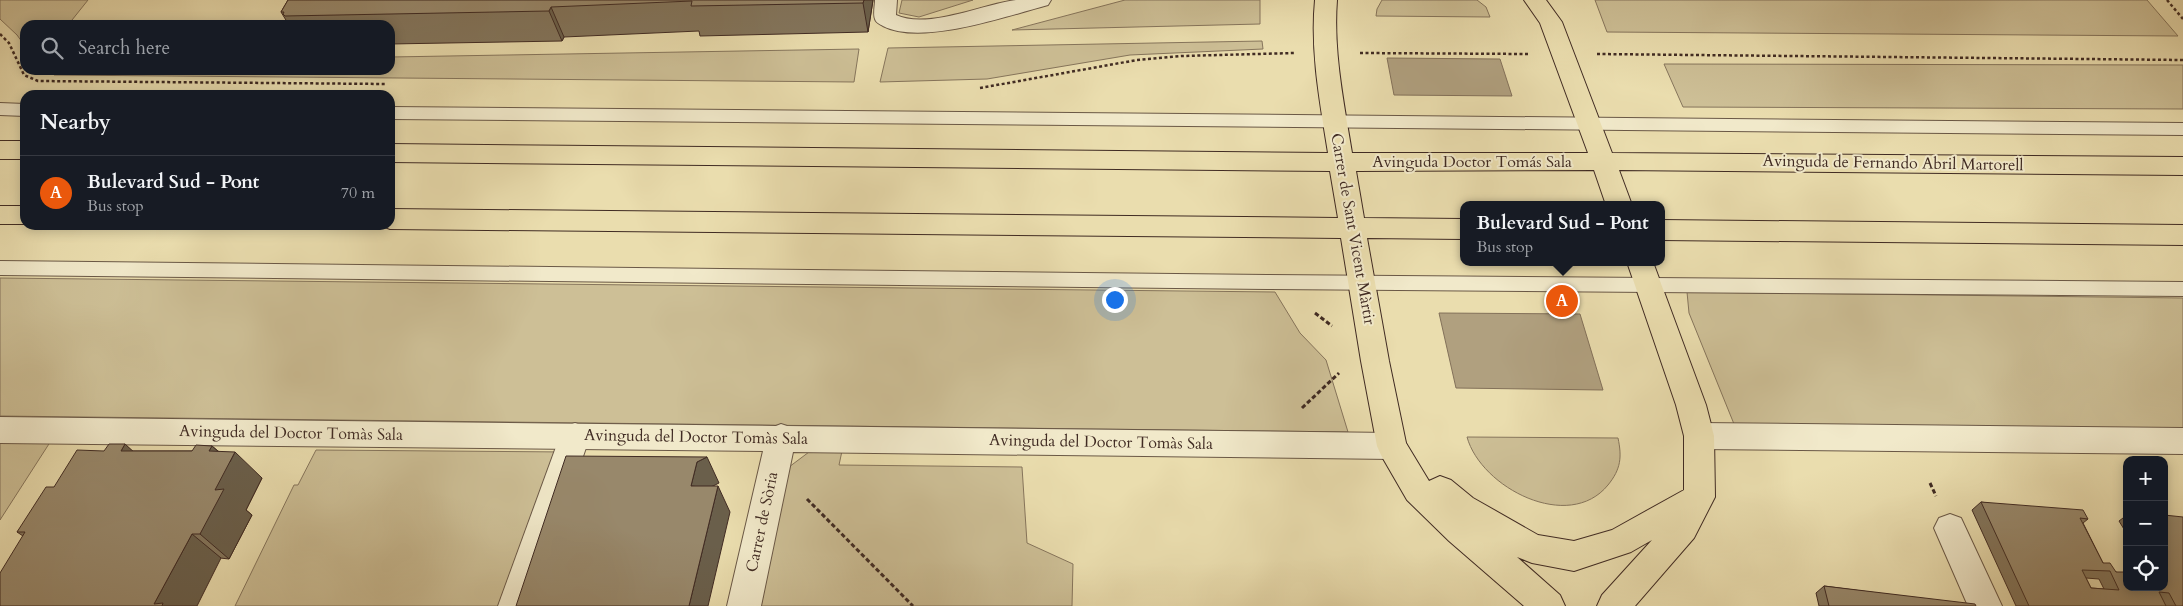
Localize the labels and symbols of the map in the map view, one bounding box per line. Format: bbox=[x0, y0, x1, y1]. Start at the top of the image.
street label: Carrer de Sant Vicent Màrtir bbox=[1325, 131, 1381, 327]
street label: Avinguda de Fernando Abril Martorell bbox=[1762, 150, 2024, 176]
street label: Avinguda Doctor Tomás Sala bbox=[1372, 151, 1572, 173]
pin: A bbox=[1546, 282, 1578, 320]
your location bbox=[1102, 287, 1128, 313]
street label: Avinguda del Doctor Tomàs Sala bbox=[179, 420, 403, 446]
street label: Avinguda del Doctor Tomàs Sala bbox=[584, 424, 808, 450]
street label: Avinguda del Doctor Tomàs Sala bbox=[989, 429, 1213, 455]
street label: Carrer de Sòria bbox=[741, 470, 783, 574]

